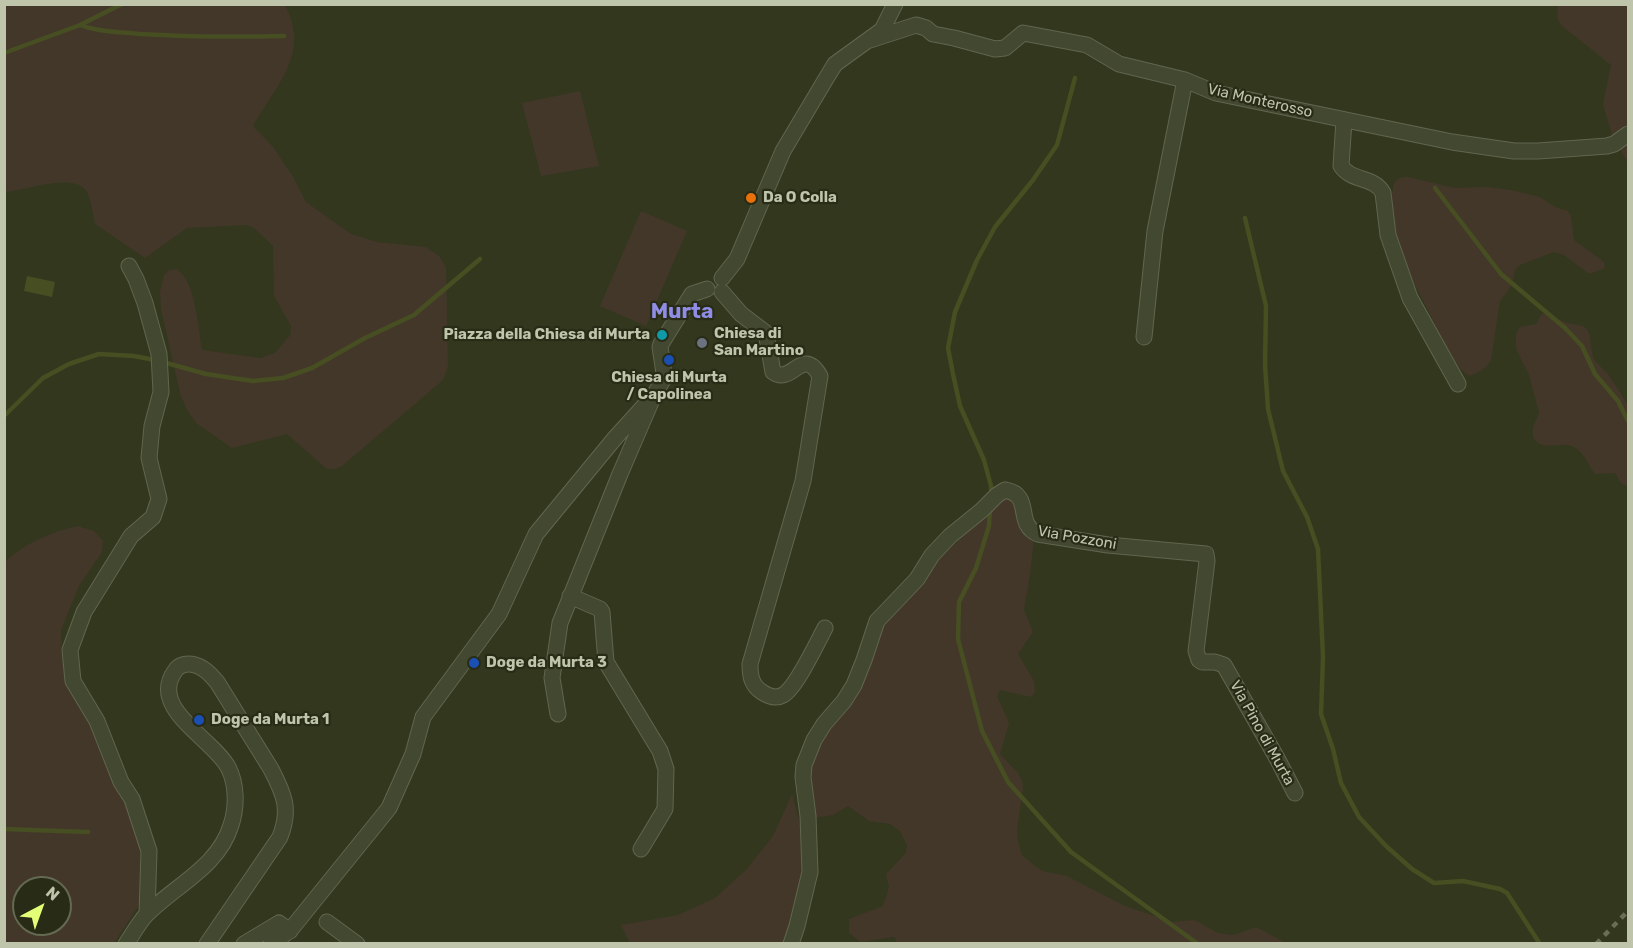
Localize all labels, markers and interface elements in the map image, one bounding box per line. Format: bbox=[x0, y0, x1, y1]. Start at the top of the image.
street label: Via Monterosso bbox=[1206, 80, 1314, 122]
place label: Da O Colla bbox=[763, 189, 837, 207]
marker: Da O Colla bbox=[744, 191, 758, 205]
district label: Murta bbox=[651, 299, 713, 325]
place label: Chiesa di San Martino bbox=[714, 325, 804, 360]
place label: Piazza della Chiesa di Murta bbox=[444, 326, 650, 344]
marker: Piazza della Chiesa di Murta bbox=[655, 328, 669, 342]
marker: Chiesa di San Martino bbox=[695, 336, 709, 350]
marker: Chiesa di Murta / Capolinea bbox=[662, 353, 676, 367]
place label: Chiesa di Murta / Capolinea bbox=[611, 369, 727, 404]
street label: Via Pozzoni bbox=[1036, 522, 1118, 554]
place label: Doge da Murta 3 bbox=[486, 654, 607, 672]
marker: Doge da Murta 3 bbox=[467, 656, 481, 670]
street label: Via Pino di Murta bbox=[1226, 677, 1298, 789]
place label: Doge da Murta 1 bbox=[211, 711, 329, 729]
marker: Doge da Murta 1 bbox=[192, 713, 206, 727]
north arrow bbox=[12, 876, 72, 936]
text: N bbox=[42, 883, 63, 904]

